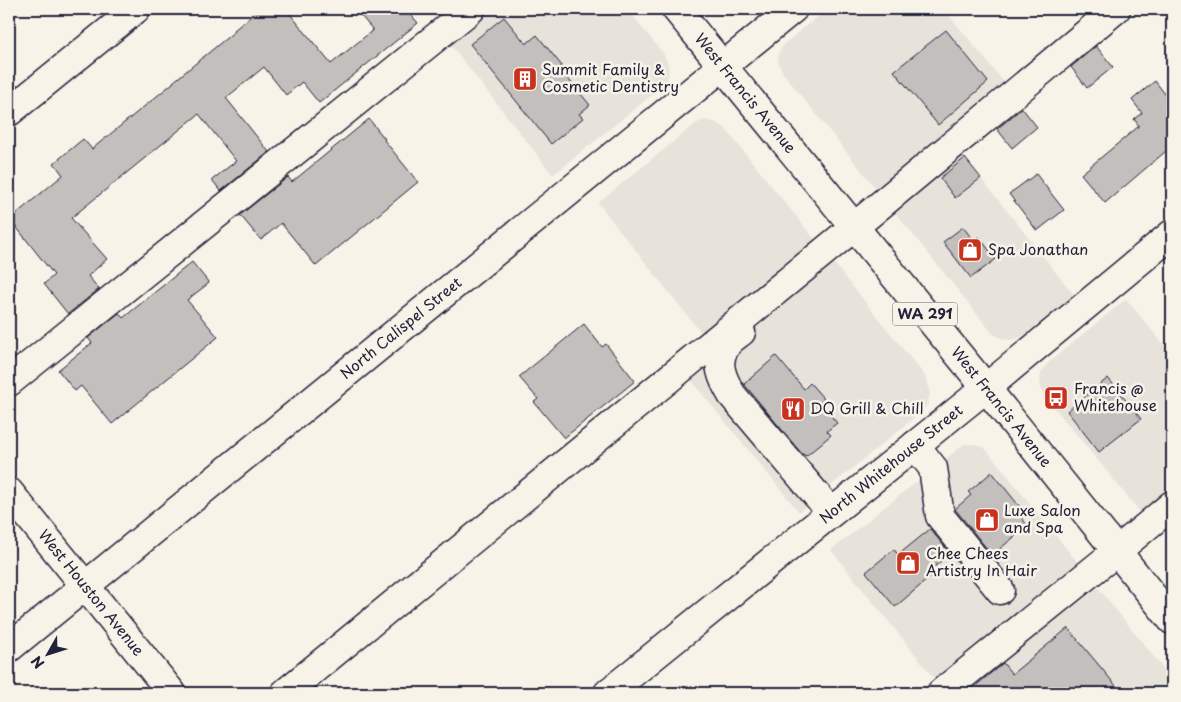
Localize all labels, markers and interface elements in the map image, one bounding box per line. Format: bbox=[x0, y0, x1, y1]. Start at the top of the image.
street label: West Francis Avenue bbox=[690, 27, 802, 158]
place label: Summit Family & Cosmetic Dentistry bbox=[542, 57, 679, 97]
building icon: Summit Family & Cosmetic Dentistry bbox=[512, 66, 538, 92]
shop icon: Spa Jonathan bbox=[957, 237, 983, 263]
place label: Spa Jonathan bbox=[988, 237, 1088, 260]
street label: North Calispel Street bbox=[334, 270, 466, 384]
road number: WA 291 bbox=[892, 302, 958, 326]
street label: West Francis Avenue bbox=[946, 341, 1058, 472]
place label: Francis @ Whitehouse bbox=[1074, 376, 1157, 416]
bus stop icon: Francis @ Whitehouse bbox=[1043, 385, 1069, 411]
restaurant icon: DQ Grill & Chill bbox=[780, 396, 806, 422]
place label: DQ Grill & Chill bbox=[810, 396, 924, 419]
street label: North Whitehouse Street bbox=[814, 398, 967, 528]
place label: Luxe Salon and Spa bbox=[1004, 498, 1081, 538]
shop icon: Luxe Salon and Spa bbox=[974, 507, 1000, 533]
street label: West Houston Avenue bbox=[34, 524, 150, 660]
place label: Chee Chees Artistry In Hair bbox=[926, 541, 1037, 581]
shop icon: Chee Chees Artistry In Hair bbox=[895, 550, 921, 576]
north arrow bbox=[22, 630, 72, 680]
text: N bbox=[26, 652, 49, 673]

